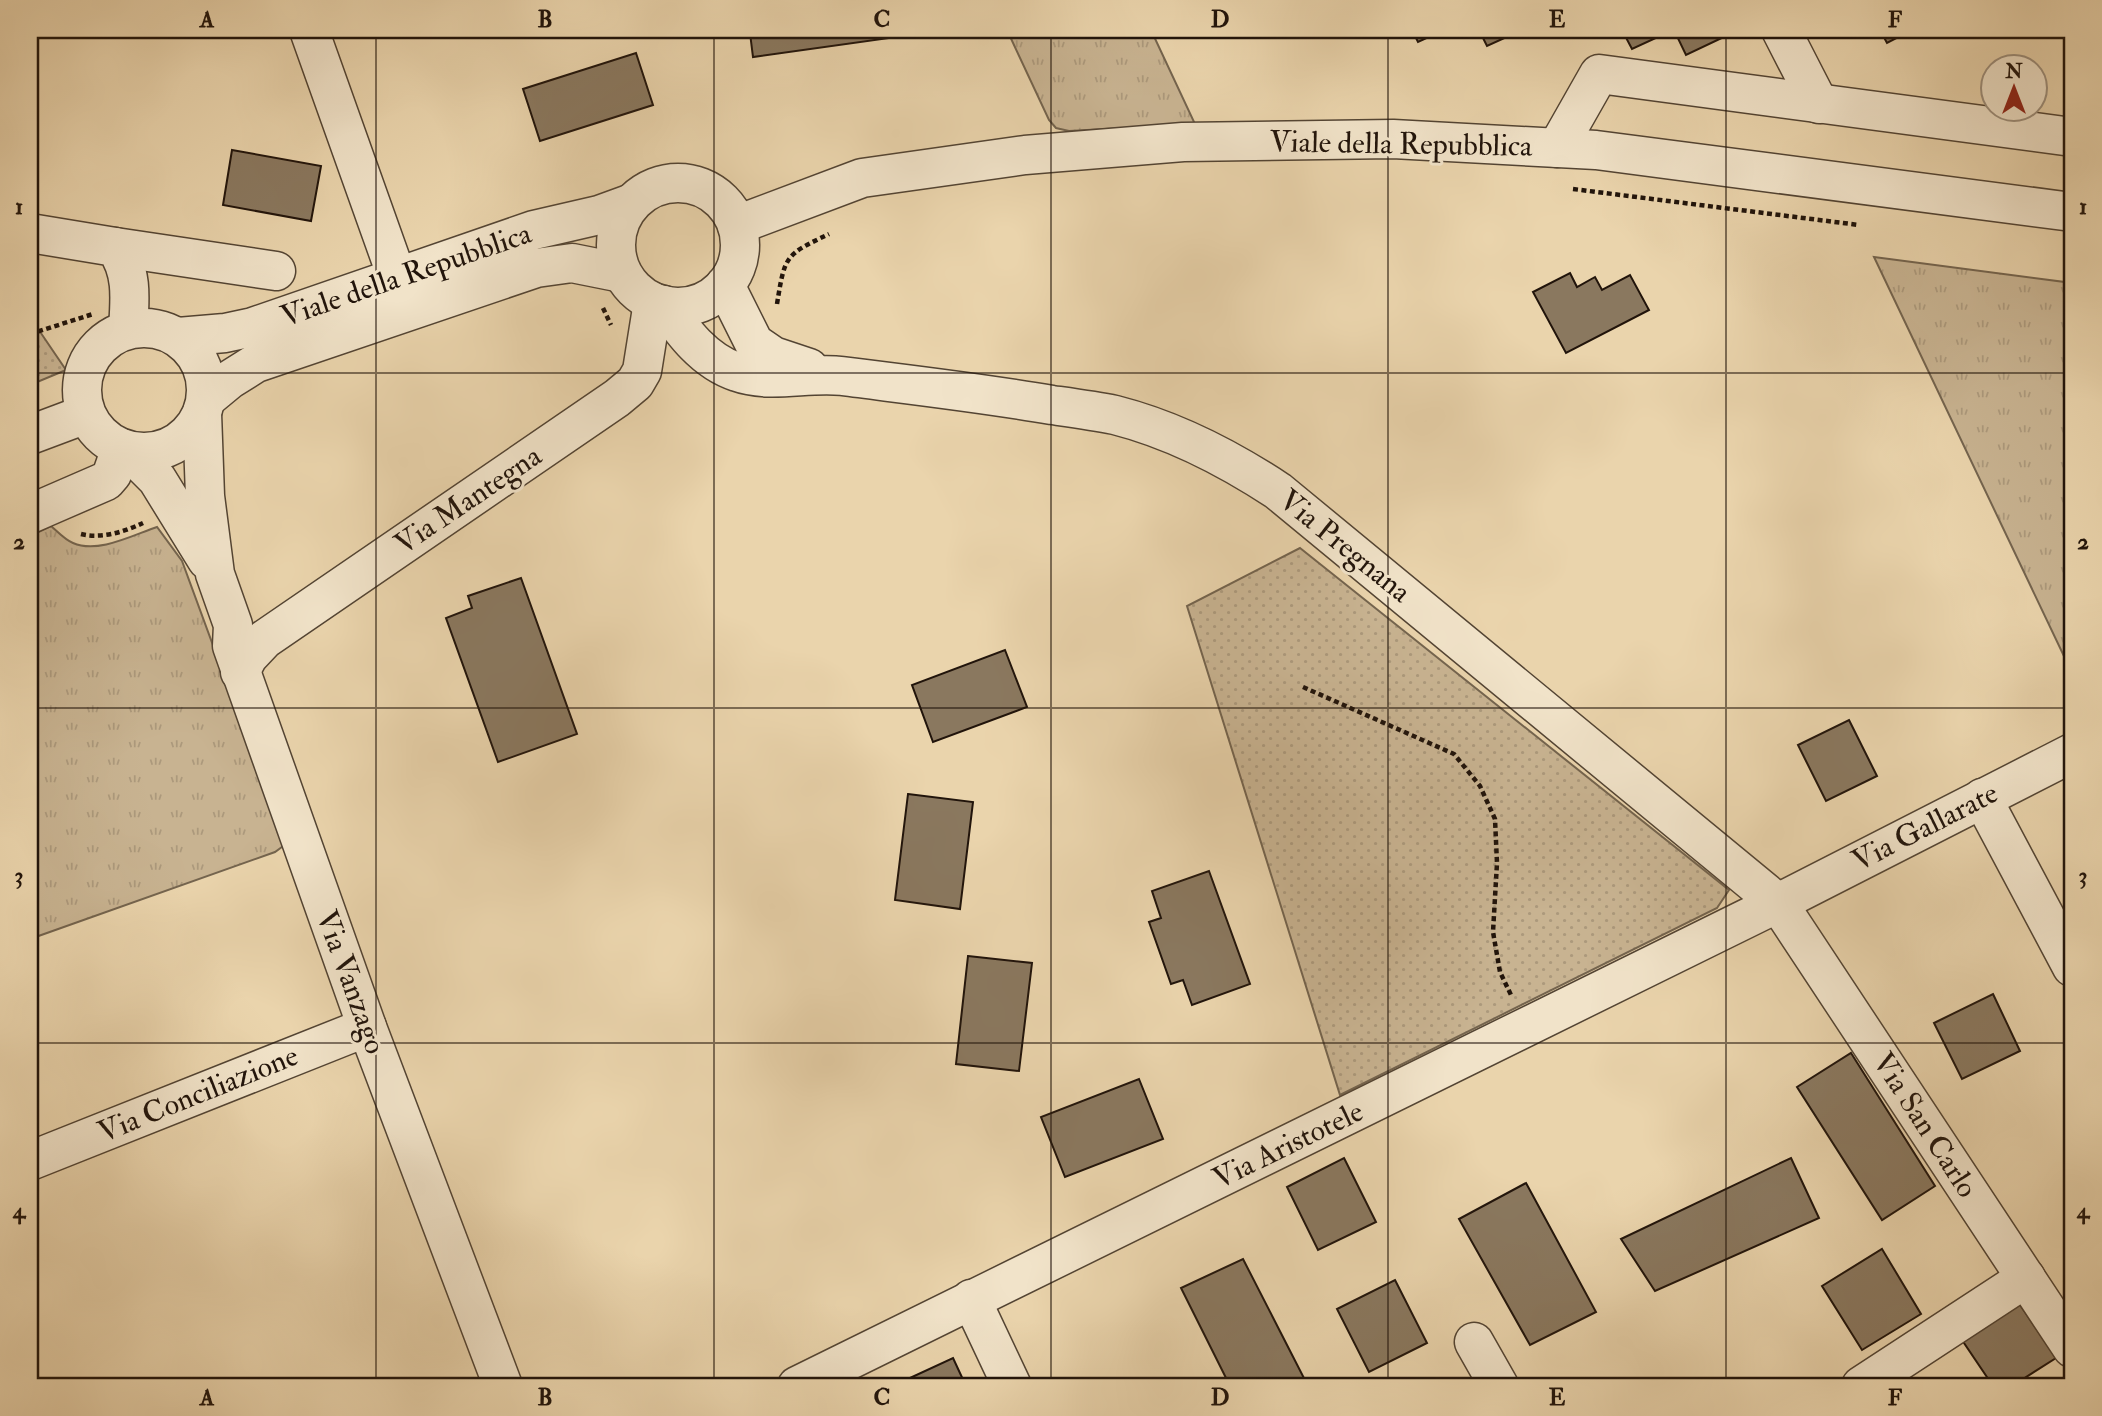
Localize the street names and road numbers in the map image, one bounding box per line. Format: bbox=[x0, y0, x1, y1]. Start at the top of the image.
street label: Viale della Repubblica bbox=[1269, 123, 1533, 165]
street label: Viale della Repubblica bbox=[276, 215, 537, 335]
street label: Via Mantegna bbox=[388, 437, 549, 563]
street label: Via Pregnana bbox=[1272, 482, 1419, 611]
street label: Via Gallarate bbox=[1846, 774, 2004, 880]
street label: Via Vanzago bbox=[308, 905, 394, 1059]
street label: Via Conciliazione bbox=[93, 1037, 303, 1151]
street label: Via San Carlo bbox=[1864, 1045, 1986, 1205]
street label: Via Aristotele bbox=[1207, 1093, 1369, 1197]

